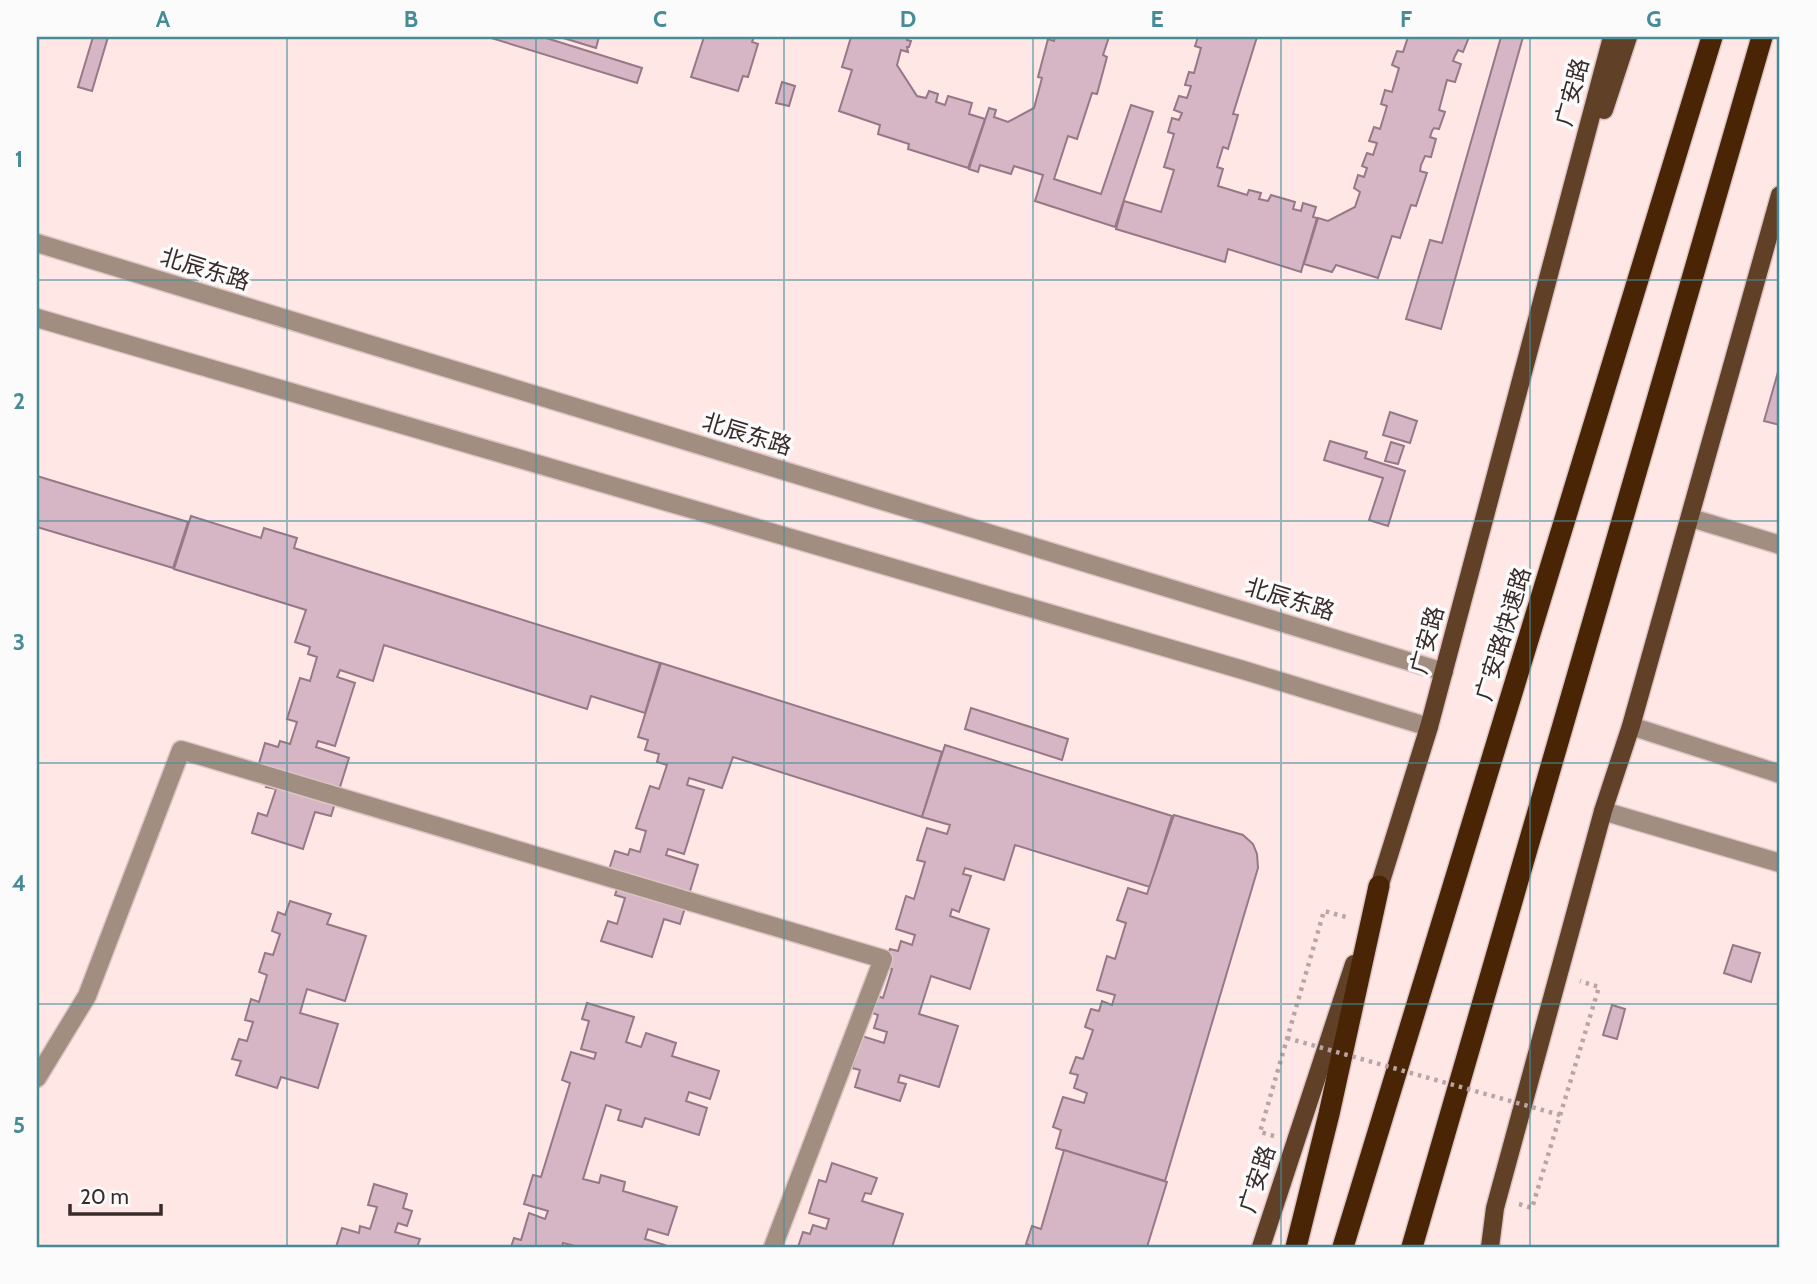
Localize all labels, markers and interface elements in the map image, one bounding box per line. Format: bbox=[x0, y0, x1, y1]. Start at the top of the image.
text: A bbox=[156, 5, 171, 33]
text: B bbox=[404, 5, 418, 33]
text: C bbox=[653, 5, 667, 33]
text: D bbox=[900, 5, 916, 33]
text: E bbox=[1150, 5, 1164, 33]
text: F bbox=[1400, 5, 1412, 33]
text: G bbox=[1646, 5, 1662, 33]
street label: 广安路 bbox=[1550, 55, 1594, 129]
text: 1 bbox=[15, 145, 23, 173]
street label: 北辰东路 bbox=[157, 242, 253, 296]
text: 2 bbox=[13, 387, 25, 415]
street label: 北辰东路 bbox=[699, 407, 795, 461]
street label: 广安路快速路 bbox=[1469, 564, 1537, 704]
street label: 北辰东路 bbox=[1242, 572, 1338, 626]
street label: 广安路 bbox=[1405, 603, 1449, 677]
text: 3 bbox=[13, 628, 25, 656]
text: 4 bbox=[12, 869, 26, 897]
text: 5 bbox=[13, 1111, 25, 1139]
street label: 广安路 bbox=[1233, 1142, 1281, 1216]
scale bar bbox=[70, 1172, 161, 1216]
text: 20 m bbox=[80, 1184, 129, 1209]

